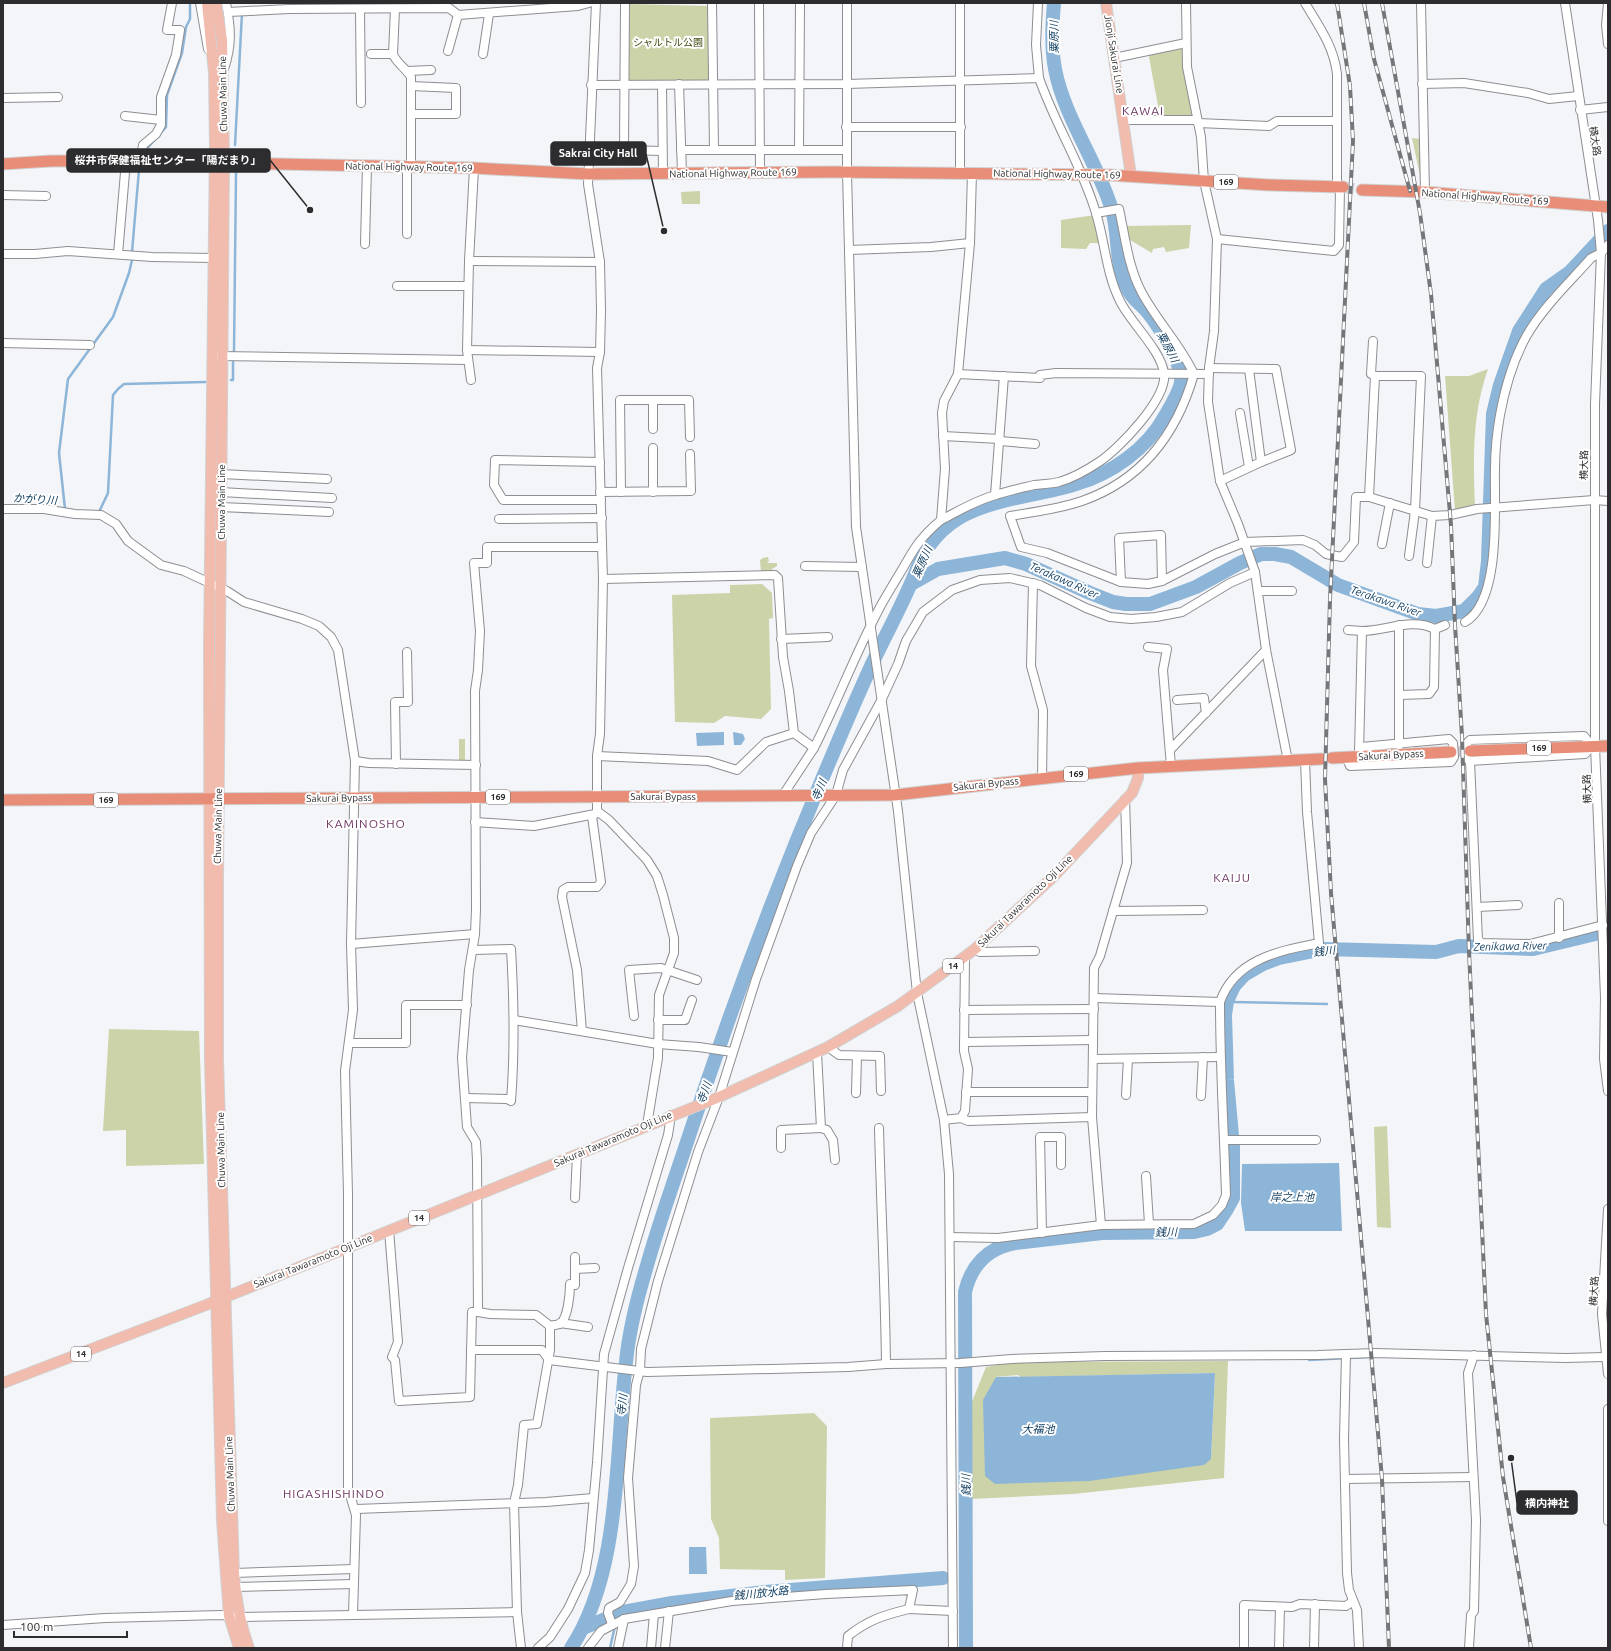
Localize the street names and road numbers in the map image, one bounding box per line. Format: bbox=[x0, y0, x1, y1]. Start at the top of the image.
street label: Jionji Sakurai Line bbox=[1102, 14, 1126, 94]
street label: Chuwa Main Line bbox=[217, 56, 229, 132]
street label: 横大路 bbox=[1587, 125, 1603, 157]
street label: National Highway Route 169 bbox=[345, 160, 473, 174]
street label: National Highway Route 169 bbox=[669, 166, 797, 180]
street label: National Highway Route 169 bbox=[993, 167, 1121, 181]
road number: 169 bbox=[1214, 175, 1238, 189]
street label: National Highway Route 169 bbox=[1421, 187, 1549, 207]
street label: 横大路 bbox=[1578, 450, 1590, 480]
street label: Chuwa Main Line bbox=[216, 464, 227, 540]
road number: 169 bbox=[1527, 741, 1551, 755]
street label: Sakurai Bypass bbox=[1358, 748, 1424, 762]
road number: 169 bbox=[1064, 767, 1088, 781]
street label: 横大路 bbox=[1581, 774, 1593, 804]
street label: Sakurai Bypass bbox=[953, 775, 1019, 793]
street label: Chuwa Main Line bbox=[212, 788, 224, 864]
road number: 169 bbox=[486, 790, 510, 804]
street label: Sakurai Bypass bbox=[630, 791, 696, 802]
street label: Sakurai Bypass bbox=[306, 792, 372, 804]
road number: 169 bbox=[94, 793, 118, 807]
street label: Sakurai Tawaramoto Oji Line bbox=[975, 853, 1075, 949]
road number: 14 bbox=[943, 959, 963, 973]
street label: Sakurai Tawaramoto Oji Line bbox=[552, 1109, 674, 1169]
street label: Chuwa Main Line bbox=[215, 1112, 227, 1188]
road number: 14 bbox=[409, 1211, 429, 1225]
street label: Sakurai Tawaramoto Oji Line bbox=[252, 1232, 374, 1290]
street label: 横大路 bbox=[1588, 1276, 1600, 1306]
road number: 14 bbox=[71, 1347, 91, 1361]
street label: Chuwa Main Line bbox=[223, 1436, 237, 1512]

